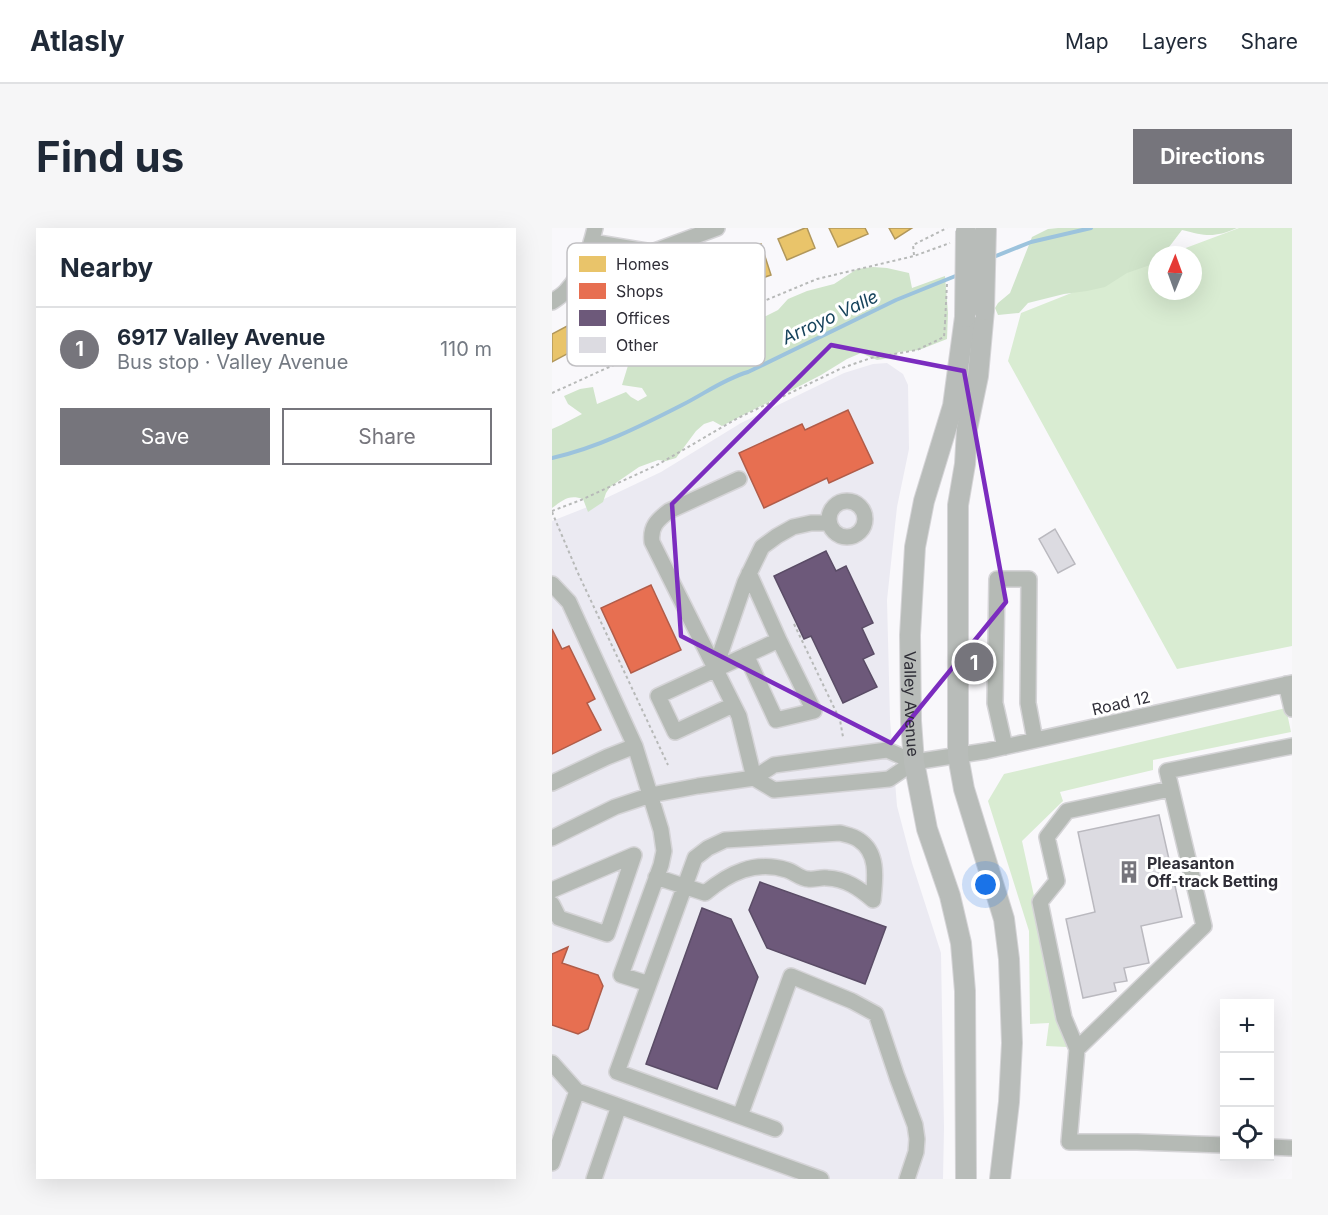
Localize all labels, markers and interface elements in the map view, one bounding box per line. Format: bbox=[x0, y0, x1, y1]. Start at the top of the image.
text: Atlasly bbox=[30, 24, 125, 58]
text: Map bbox=[1065, 29, 1109, 54]
text: Layers bbox=[1142, 29, 1208, 54]
text: Share bbox=[1241, 29, 1298, 54]
button: Directions bbox=[1133, 129, 1292, 184]
text: Find us bbox=[36, 131, 184, 182]
legend bbox=[567, 243, 765, 366]
north arrow bbox=[1148, 246, 1202, 300]
text: Nearby bbox=[60, 252, 153, 283]
text: Homes bbox=[616, 254, 669, 274]
text: Shops bbox=[616, 281, 664, 301]
water label: Arroyo Valle bbox=[778, 286, 881, 349]
text: Offices bbox=[616, 308, 670, 328]
text: 6917 Valley Avenue bbox=[117, 324, 325, 350]
text: Other bbox=[616, 335, 658, 355]
text: 1 bbox=[75, 337, 84, 361]
text: 110 m bbox=[440, 337, 492, 361]
text: Bus stop · Valley Avenue bbox=[117, 350, 348, 374]
button: Save bbox=[60, 408, 270, 465]
button: Share bbox=[282, 408, 492, 465]
pin: 1 bbox=[954, 640, 994, 684]
street label: Valley Avenue bbox=[900, 651, 924, 757]
street label: Road 12 bbox=[1090, 687, 1152, 719]
place label: Pleasanton Off-track Betting bbox=[1147, 853, 1278, 891]
building icon: Pleasanton Off-track Betting bbox=[1116, 859, 1142, 885]
your location bbox=[971, 870, 1000, 899]
map controls bbox=[1220, 999, 1274, 1161]
button: + bbox=[1220, 999, 1274, 1053]
button: − bbox=[1220, 1053, 1274, 1107]
button: locate bbox=[1220, 1107, 1274, 1161]

